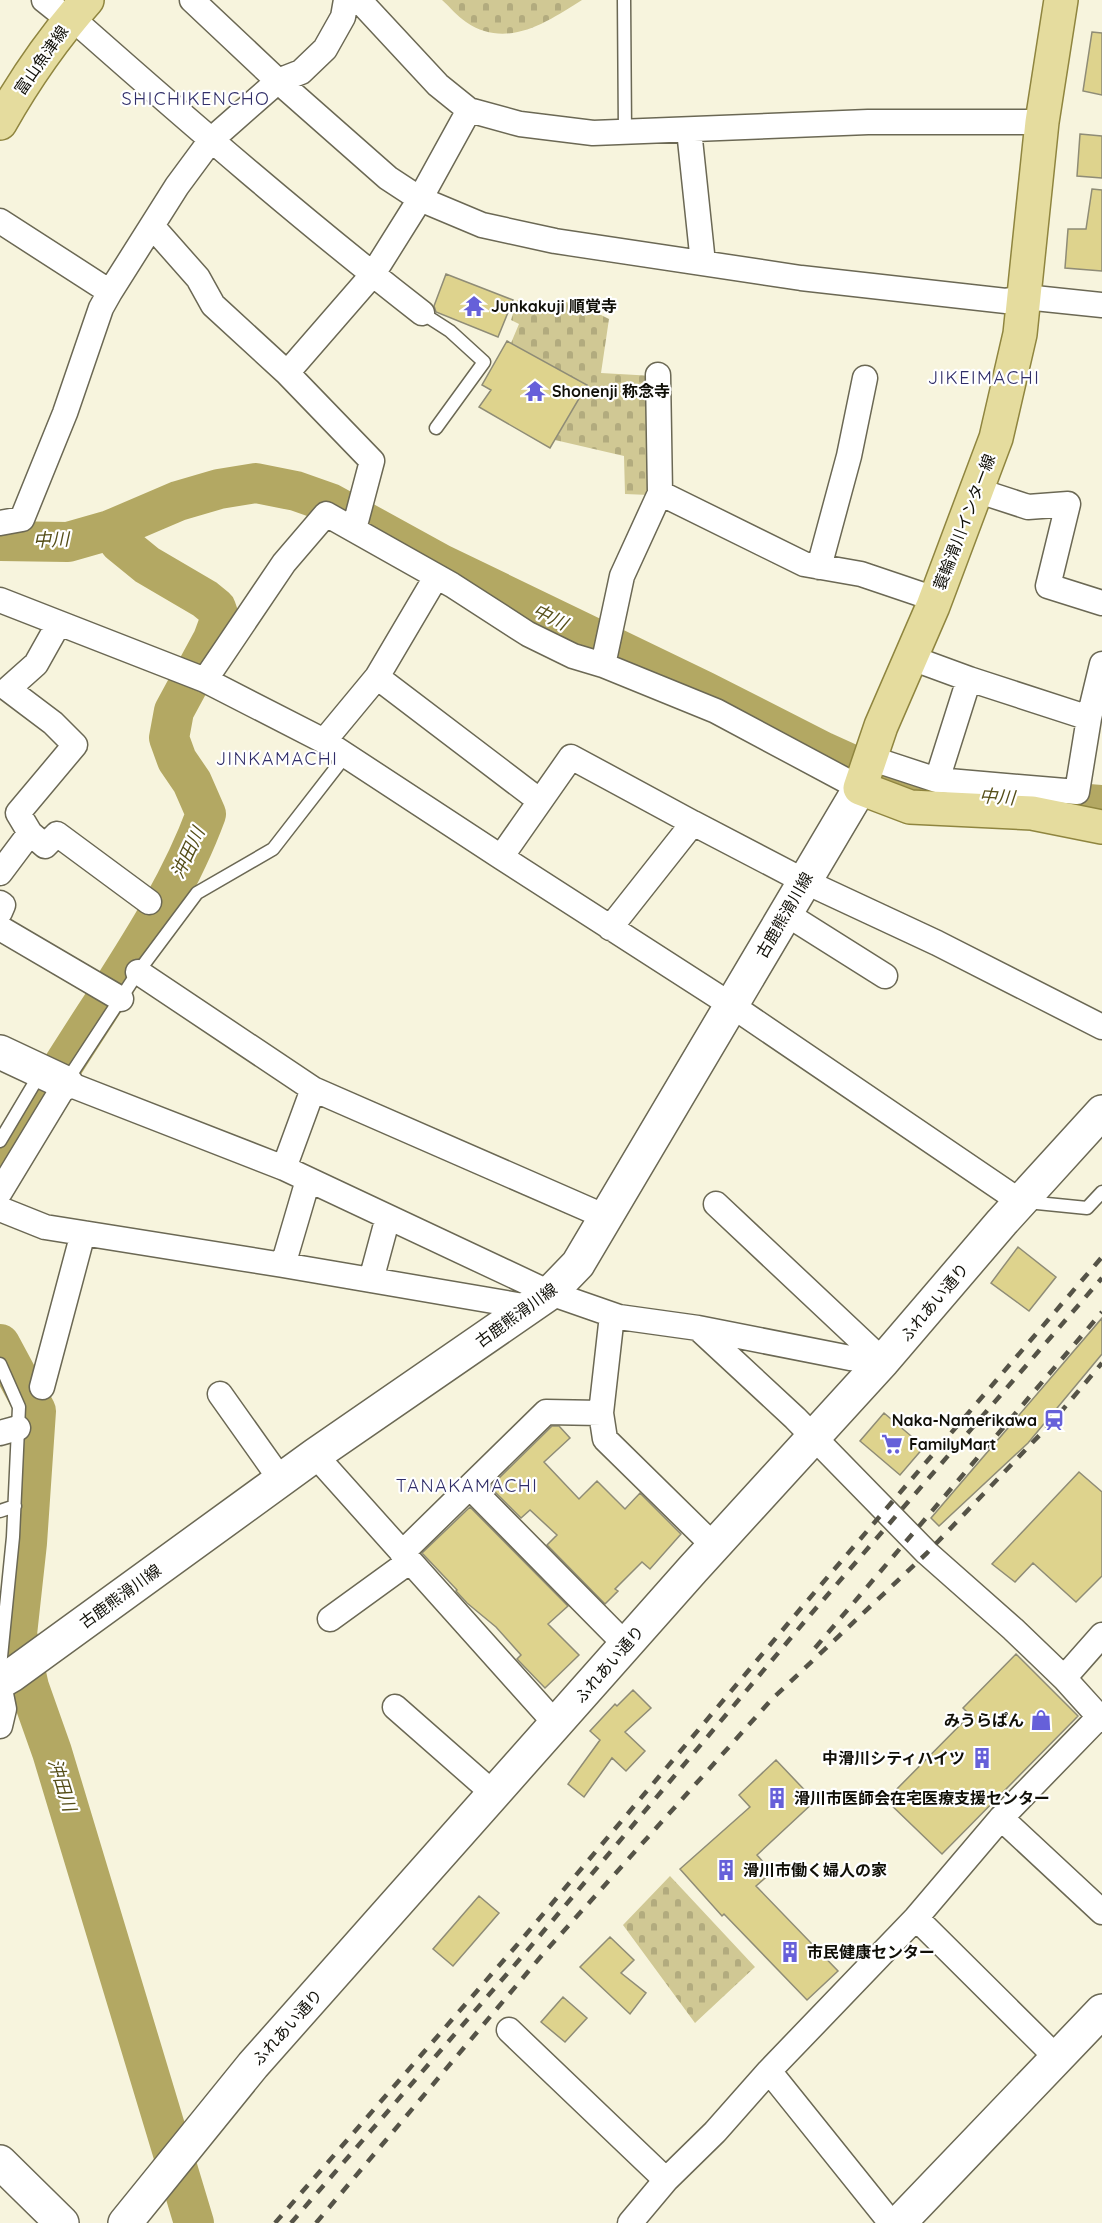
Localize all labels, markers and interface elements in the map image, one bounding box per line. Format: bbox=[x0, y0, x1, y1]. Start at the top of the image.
street label: 富山魚津線 bbox=[10, 21, 72, 99]
district label: SHICHIKENCHO bbox=[122, 87, 270, 110]
temple icon: Junkakuji 順覚寺 bbox=[462, 294, 486, 318]
place label: Junkakuji 順覚寺 bbox=[491, 296, 617, 316]
district label: JIKEIMACHI bbox=[928, 366, 1040, 389]
temple icon: Shonenji 称念寺 bbox=[523, 379, 547, 403]
place label: Shonenji 称念寺 bbox=[552, 381, 670, 401]
street label: 蓑輪滑川インター線 bbox=[929, 451, 999, 593]
water label: 中川 bbox=[33, 527, 71, 552]
water label: 中川 bbox=[529, 598, 573, 636]
district label: JINKAMACHI bbox=[216, 747, 338, 770]
water label: 中川 bbox=[978, 784, 1018, 809]
water label: 沖田川 bbox=[166, 822, 210, 882]
street label: 古鹿熊滑川線 bbox=[751, 868, 817, 962]
street label: ふれあい通り bbox=[895, 1259, 973, 1345]
street label: 古鹿熊滑川線 bbox=[471, 1279, 561, 1351]
station icon: Naka-Namerikawa bbox=[1042, 1408, 1066, 1432]
place label: Naka-Namerikawa bbox=[892, 1410, 1037, 1430]
supermarket icon: FamilyMart bbox=[880, 1432, 904, 1456]
place label: FamilyMart bbox=[909, 1434, 996, 1454]
district label: TANAKAMACHI bbox=[396, 1474, 538, 1497]
street label: 古鹿熊滑川線 bbox=[75, 1560, 165, 1632]
street label: ふれあい通り bbox=[570, 1621, 648, 1707]
shop icon: みうらぱん bbox=[1029, 1708, 1053, 1732]
place label: みうらぱん bbox=[944, 1710, 1024, 1730]
building icon: 中滑川シティハイツ bbox=[970, 1746, 994, 1770]
place label: 中滑川シティハイツ bbox=[822, 1748, 965, 1768]
water label: 沖田川 bbox=[44, 1756, 82, 1816]
building icon: 滑川市医師会在宅医療支援センター bbox=[765, 1786, 789, 1810]
place label: 滑川市医師会在宅医療支援センター bbox=[794, 1788, 1050, 1808]
building icon: 滑川市働く婦人の家 bbox=[714, 1858, 738, 1882]
place label: 滑川市働く婦人の家 bbox=[743, 1860, 887, 1880]
building icon: 市民健康センター bbox=[778, 1940, 802, 1964]
place label: 市民健康センター bbox=[807, 1942, 935, 1962]
street label: ふれあい通り bbox=[247, 1985, 327, 2069]

